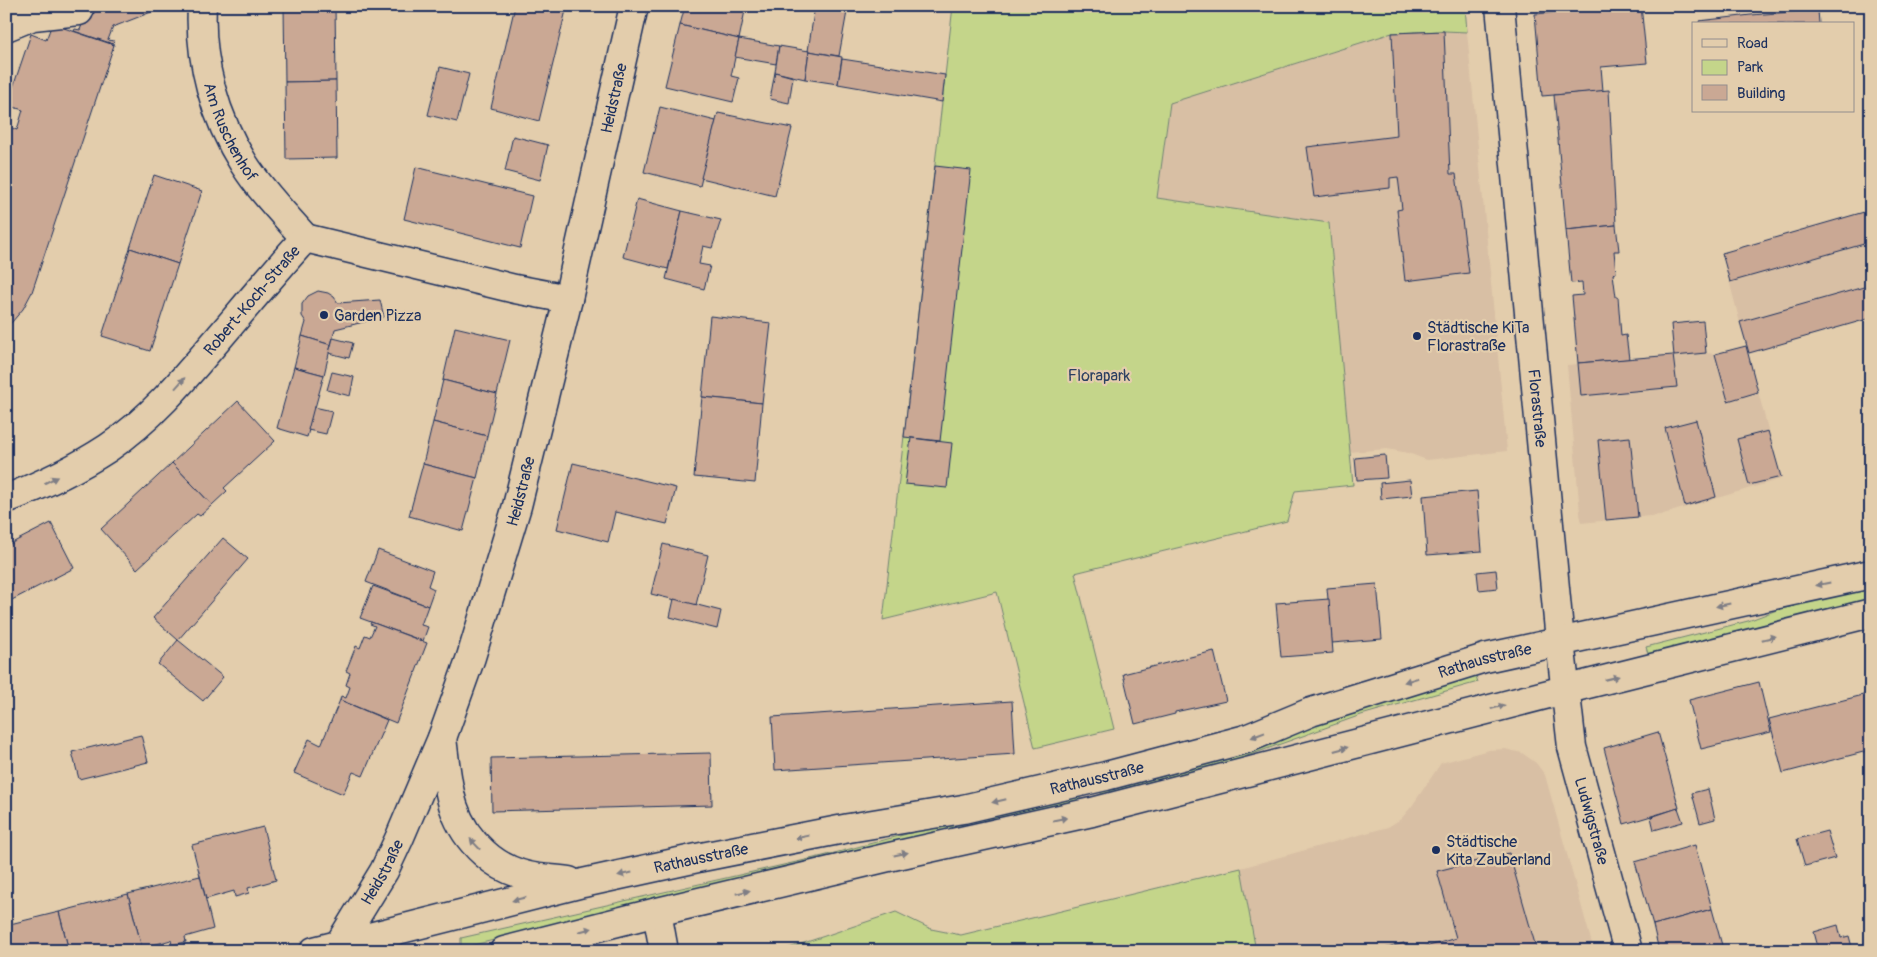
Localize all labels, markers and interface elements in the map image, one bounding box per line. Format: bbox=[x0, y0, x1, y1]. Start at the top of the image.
legend bbox=[1692, 22, 1854, 112]
text: Road bbox=[1737, 34, 1768, 53]
text: Park bbox=[1737, 58, 1764, 77]
street label: Heidstraße bbox=[597, 61, 632, 135]
street label: Am Ruschenhof bbox=[199, 80, 262, 186]
text: Building bbox=[1737, 84, 1785, 103]
street label: Robert-Koch-Straße bbox=[200, 241, 305, 360]
place label: Garden Pizza bbox=[334, 306, 421, 326]
marker: Garden Pizza bbox=[318, 309, 330, 321]
place label: Städtische KiTa Florastraße bbox=[1427, 318, 1530, 356]
marker: Städtische KiTa Florastraße bbox=[1411, 330, 1423, 342]
park label: Florapark bbox=[1068, 366, 1131, 386]
street label: Florastraße bbox=[1523, 368, 1551, 448]
one-way arrow bbox=[174, 378, 186, 390]
street label: Heidstraße bbox=[502, 454, 540, 529]
one-way arrow bbox=[44, 476, 58, 484]
one-way arrow bbox=[1815, 580, 1831, 588]
one-way arrow bbox=[1715, 601, 1730, 609]
one-way arrow bbox=[1762, 634, 1777, 642]
street label: Rathausstraße bbox=[1436, 639, 1534, 683]
one-way arrow bbox=[1604, 674, 1619, 682]
one-way arrow bbox=[1403, 676, 1418, 684]
one-way arrow bbox=[1491, 702, 1506, 710]
one-way arrow bbox=[1250, 731, 1265, 739]
one-way arrow bbox=[1334, 744, 1349, 752]
street label: Rathausstraße bbox=[1048, 757, 1146, 800]
street label: Ludwigstraße bbox=[1570, 775, 1613, 867]
one-way arrow bbox=[992, 797, 1007, 805]
one-way arrow bbox=[1052, 815, 1068, 823]
place label: Städtische Kita Zauberland bbox=[1446, 832, 1551, 870]
one-way arrow bbox=[793, 834, 809, 842]
street label: Heidstraße bbox=[357, 836, 408, 909]
one-way arrow bbox=[469, 839, 481, 851]
street label: Rathausstraße bbox=[652, 839, 750, 878]
marker: Städtische Kita Zauberland bbox=[1430, 844, 1442, 856]
one-way arrow bbox=[894, 850, 909, 858]
one-way arrow bbox=[618, 870, 633, 878]
one-way arrow bbox=[736, 888, 751, 896]
one-way arrow bbox=[511, 895, 526, 903]
one-way arrow bbox=[578, 926, 593, 934]

